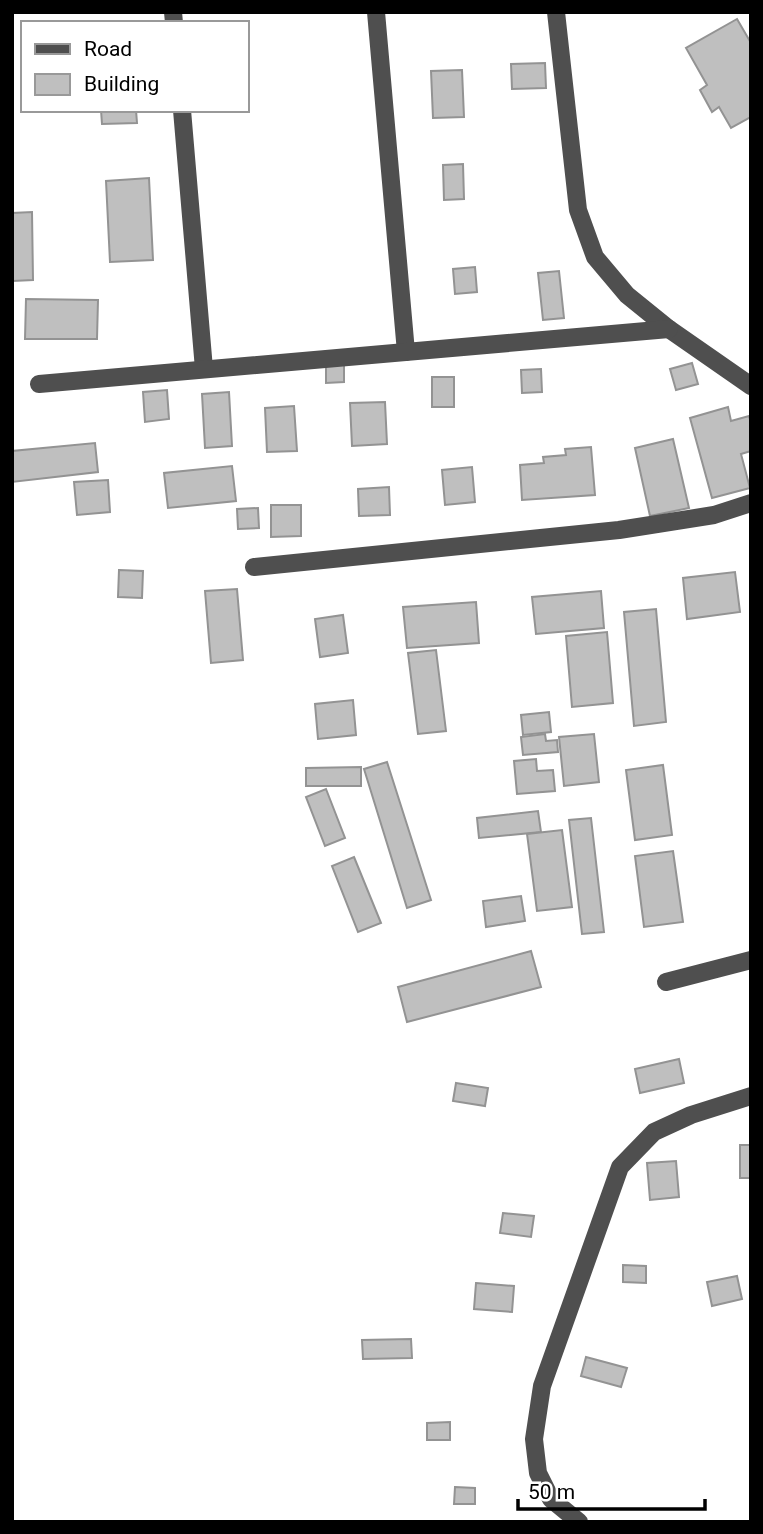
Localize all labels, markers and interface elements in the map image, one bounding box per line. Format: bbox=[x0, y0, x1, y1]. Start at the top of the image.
legend bbox=[21, 21, 248, 112]
text: Road bbox=[84, 37, 132, 61]
text: Building bbox=[84, 72, 159, 96]
scale bar bbox=[518, 1468, 705, 1512]
text: 50 m bbox=[528, 1480, 575, 1504]

